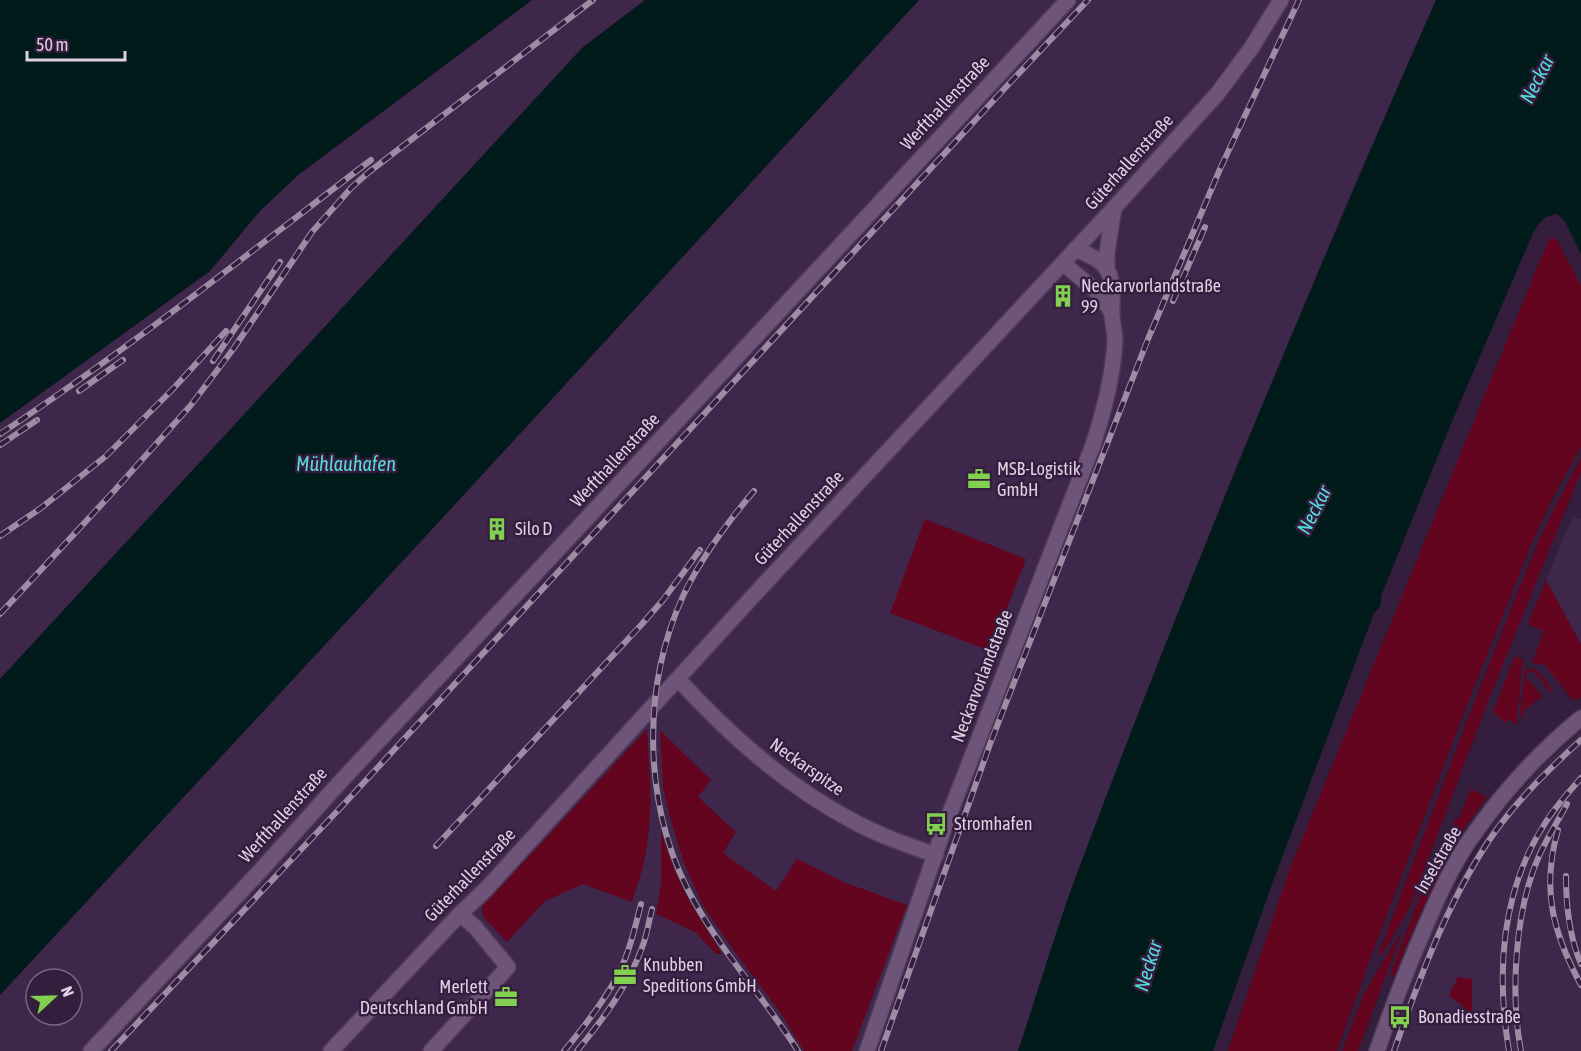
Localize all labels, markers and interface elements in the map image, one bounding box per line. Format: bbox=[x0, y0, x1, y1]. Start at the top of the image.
scale bar bbox=[27, 24, 124, 62]
text: 50 m bbox=[36, 34, 68, 55]
water label: Neckar bbox=[1515, 50, 1559, 107]
street label: Werfthallenstraße bbox=[896, 51, 994, 154]
street label: Güterhallenstraße bbox=[1080, 109, 1177, 214]
place label: Neckarvorlandstraße 99 bbox=[1081, 275, 1221, 317]
building icon: Neckarvorlandstraße 99 bbox=[1050, 283, 1076, 309]
street label: Werfthallenstraße bbox=[566, 408, 664, 511]
water label: Mühlauhafen bbox=[296, 452, 396, 475]
place label: MSB-Logistik GmbH bbox=[997, 458, 1081, 500]
street label: Güterhallenstraße bbox=[749, 466, 848, 569]
office icon: MSB-Logistik GmbH bbox=[966, 466, 992, 492]
water label: Neckar bbox=[1292, 481, 1336, 538]
building icon: Silo D bbox=[484, 516, 510, 542]
place label: Silo D bbox=[515, 518, 552, 539]
street label: Neckarvorlandstraße bbox=[947, 607, 1016, 745]
street label: Neckarspitze bbox=[766, 733, 848, 800]
street label: Werfthallenstraße bbox=[234, 763, 331, 867]
bus stop icon: Stromhafen bbox=[923, 811, 949, 837]
place label: Stromhafen bbox=[954, 813, 1032, 834]
street label: Inselstraße bbox=[1410, 822, 1465, 897]
street label: Güterhallenstraße bbox=[420, 824, 519, 926]
water label: Neckar bbox=[1129, 937, 1166, 994]
place label: Knubben Speditions GmbH bbox=[643, 954, 757, 996]
office icon: Knubben Speditions GmbH bbox=[612, 962, 638, 988]
north arrow bbox=[24, 967, 84, 1027]
place label: Merlett Deutschland GmbH bbox=[360, 976, 488, 1018]
text: N bbox=[58, 984, 78, 999]
office icon: Merlett Deutschland GmbH bbox=[493, 984, 519, 1010]
bus stop icon: Bonadiesstraße bbox=[1387, 1004, 1413, 1030]
place label: Bonadiesstraße bbox=[1418, 1006, 1521, 1027]

